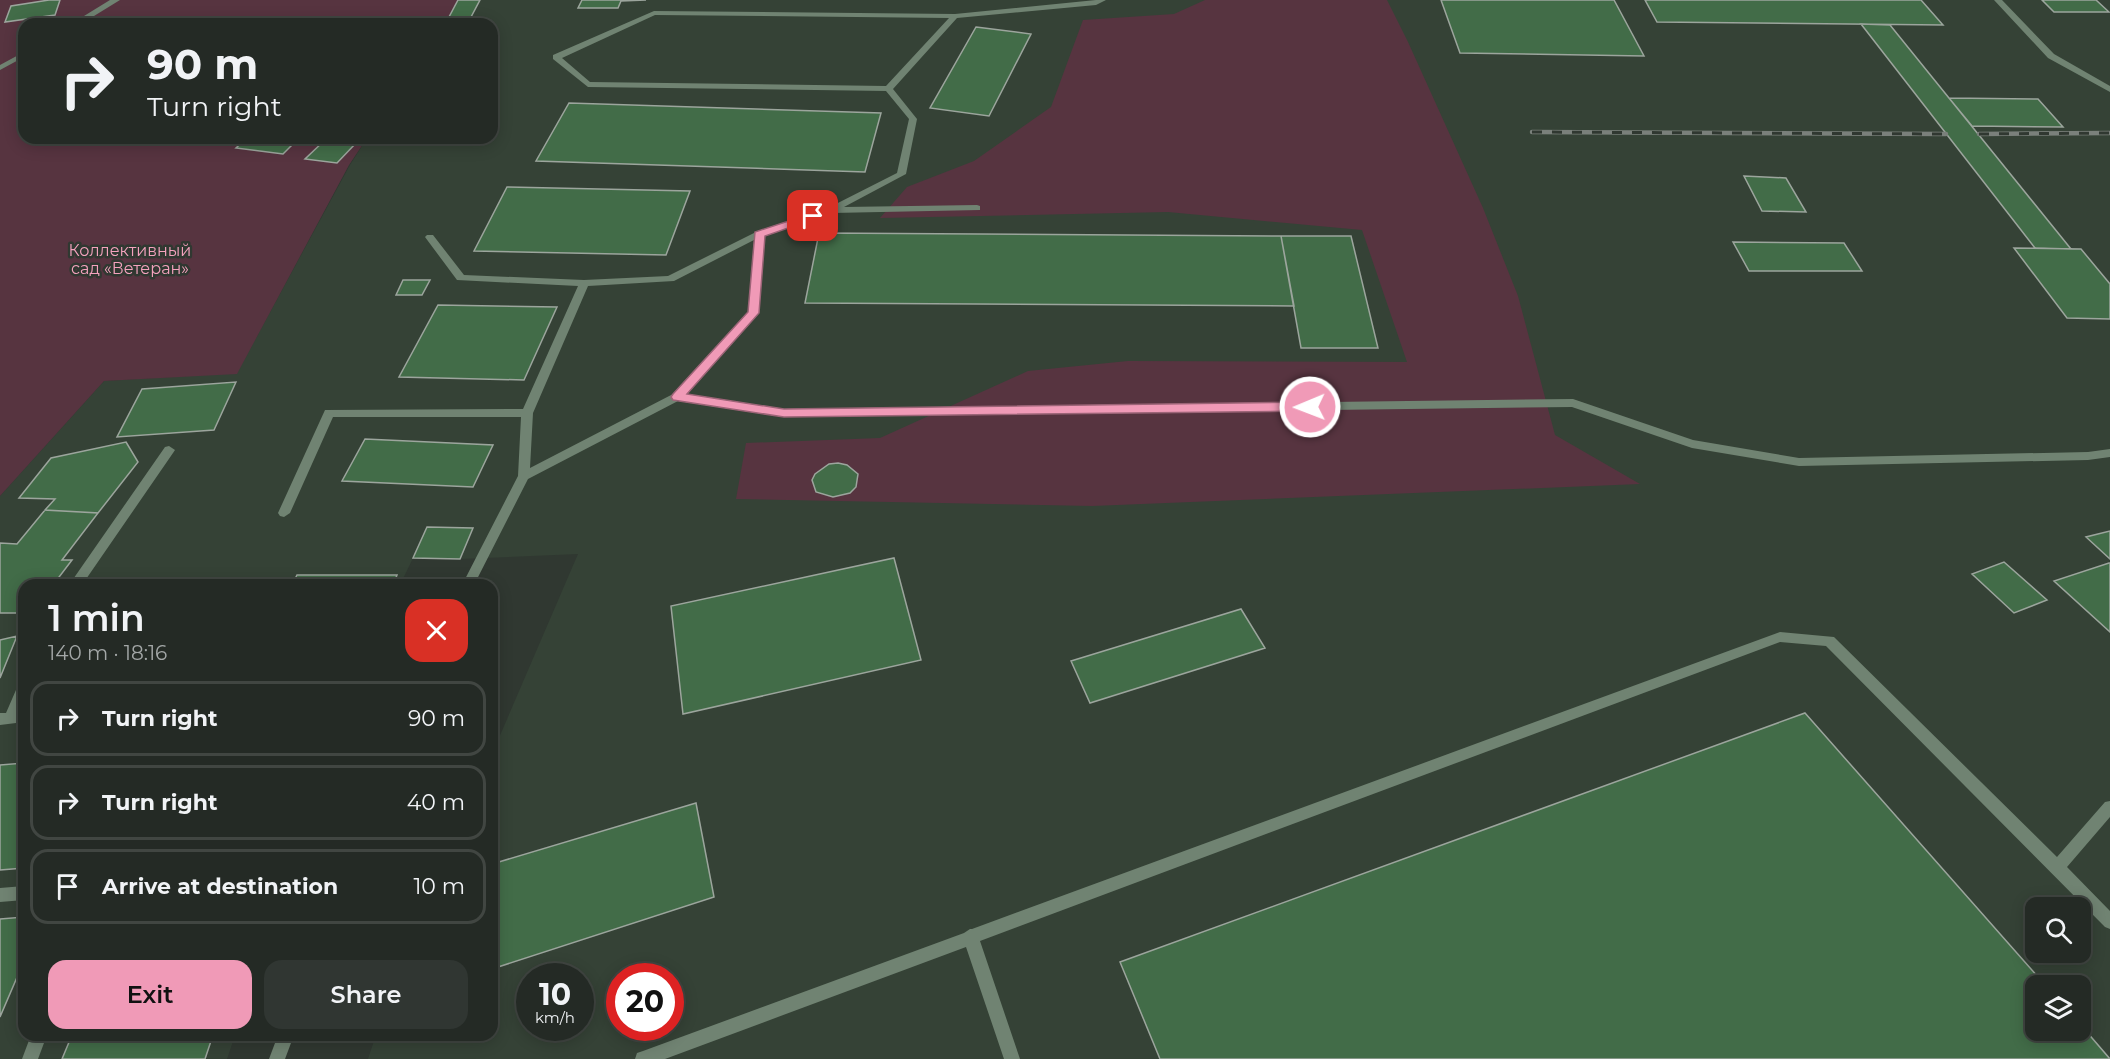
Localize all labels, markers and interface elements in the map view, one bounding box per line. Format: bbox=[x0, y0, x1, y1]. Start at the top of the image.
text: 90 m bbox=[147, 38, 258, 90]
icon: right bbox=[48, 42, 126, 120]
text: Turn right bbox=[147, 90, 282, 123]
pin bbox=[787, 190, 838, 241]
icon: arrive bbox=[796, 199, 829, 232]
park label: Коллективный сад «Ветеран» bbox=[69, 241, 191, 278]
position arrow bbox=[1278, 375, 1342, 439]
text: 1 min bbox=[48, 596, 145, 640]
button: close bbox=[405, 599, 468, 662]
text: 140 m · 18:16 bbox=[48, 641, 167, 665]
icon: right bbox=[51, 702, 84, 735]
text: Turn right bbox=[102, 705, 217, 732]
text: 90 m bbox=[408, 705, 465, 732]
icon: right bbox=[51, 786, 84, 819]
text: Turn right bbox=[102, 789, 217, 816]
text: 40 m bbox=[407, 789, 465, 816]
icon: arrive bbox=[51, 870, 84, 903]
text: Arrive at destination bbox=[102, 873, 338, 900]
text: 10 m bbox=[413, 873, 465, 900]
map controls bbox=[2025, 897, 2091, 1041]
button: search bbox=[2025, 897, 2091, 963]
button: Exit bbox=[48, 960, 252, 1029]
button: Share bbox=[264, 960, 468, 1029]
speed limit sign: 20 bbox=[606, 963, 684, 1041]
button: layers bbox=[2025, 975, 2091, 1041]
text: 10 bbox=[539, 976, 571, 1013]
text: km/h bbox=[535, 1008, 575, 1027]

